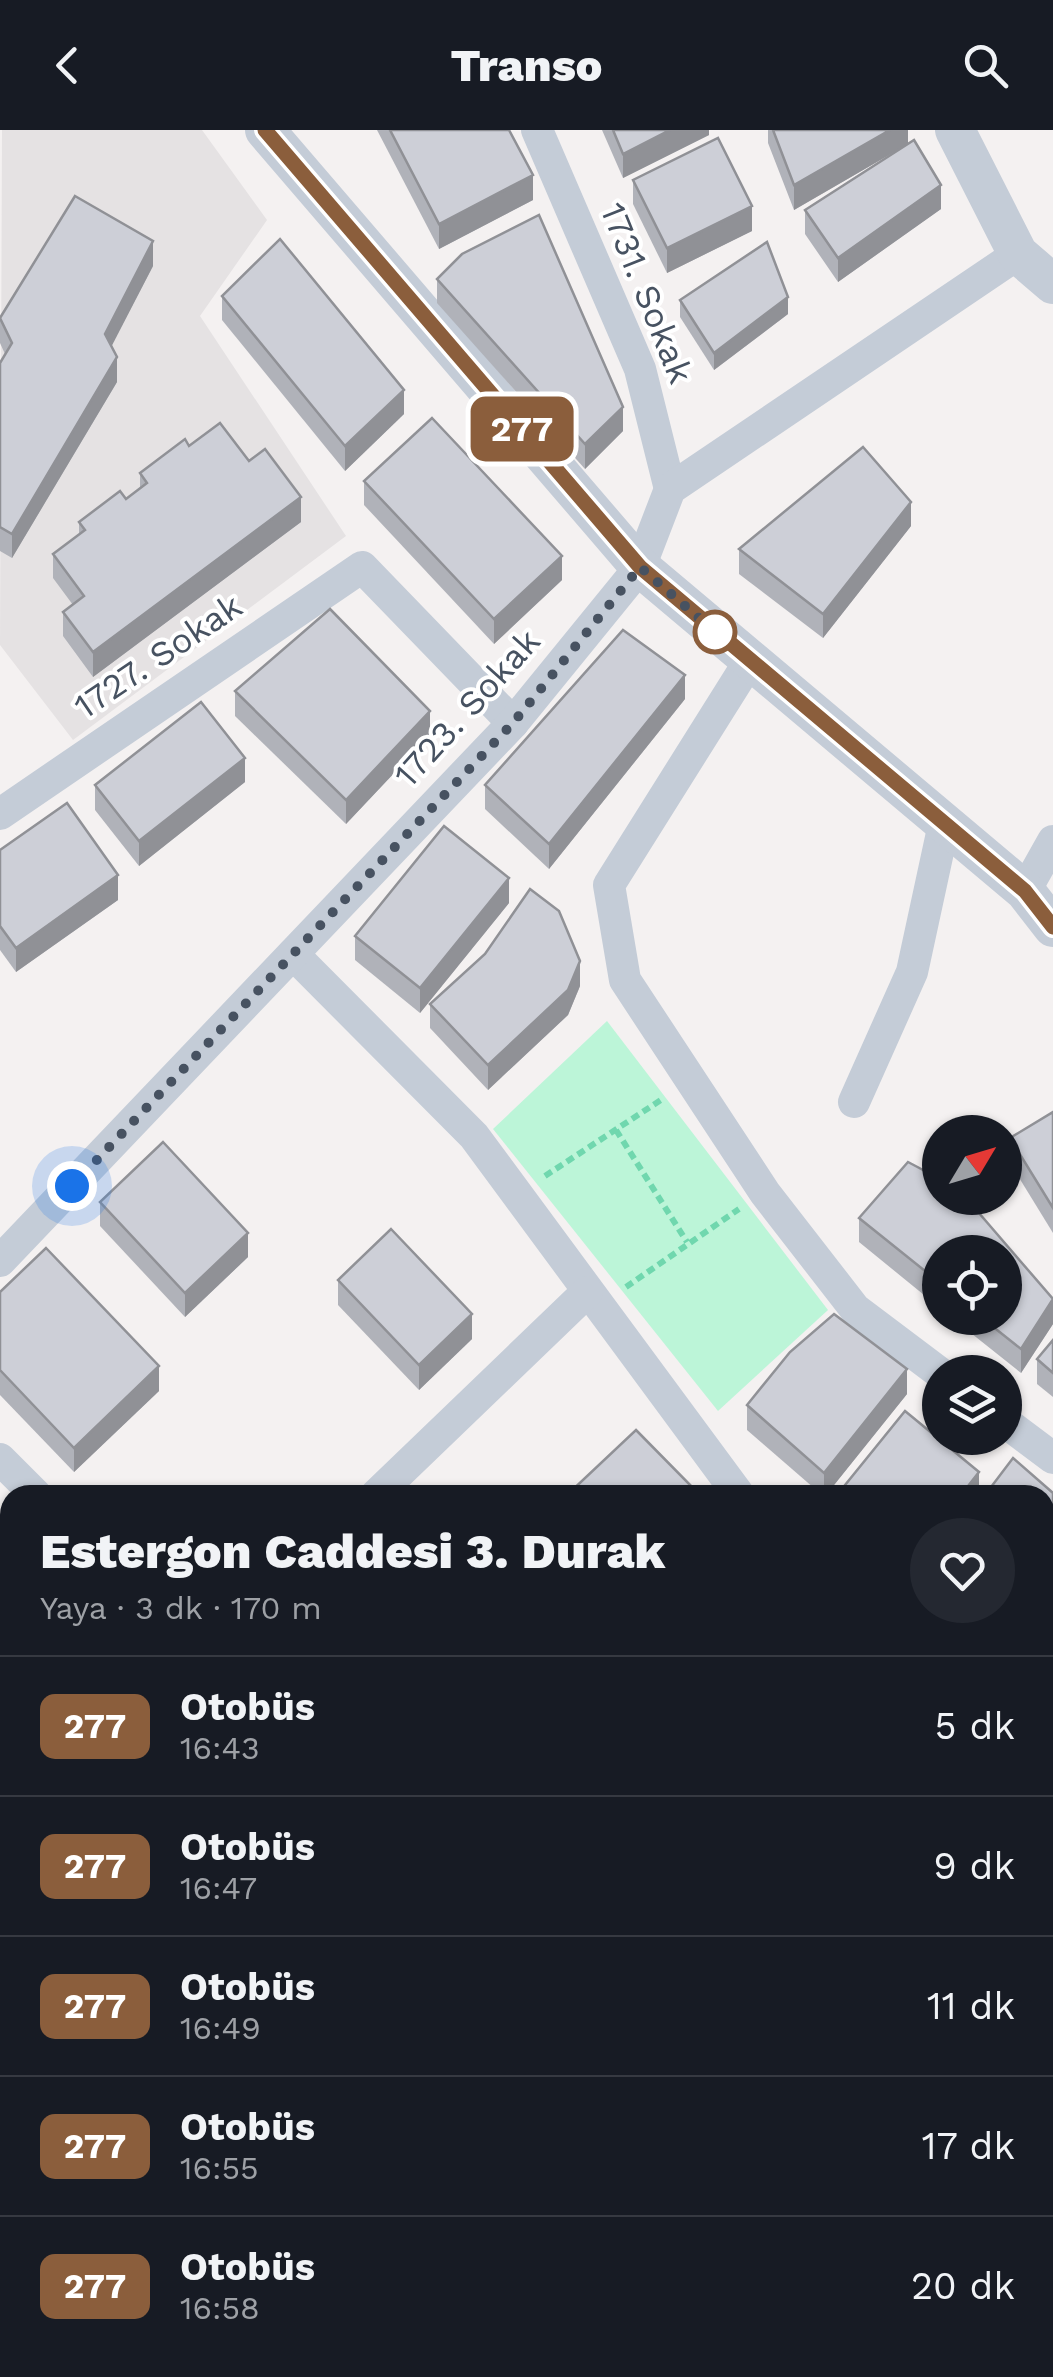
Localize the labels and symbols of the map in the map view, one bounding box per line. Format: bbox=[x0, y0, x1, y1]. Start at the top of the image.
street label: 1731. Sokak bbox=[592, 197, 702, 390]
line badge: 277 bbox=[464, 396, 580, 462]
street label: 1727. Sokak bbox=[66, 585, 250, 727]
unlabelled marker bbox=[694, 611, 736, 653]
street label: 1723. Sokak bbox=[385, 620, 549, 796]
north arrow bbox=[922, 1115, 1022, 1215]
your location bbox=[47, 1161, 97, 1211]

